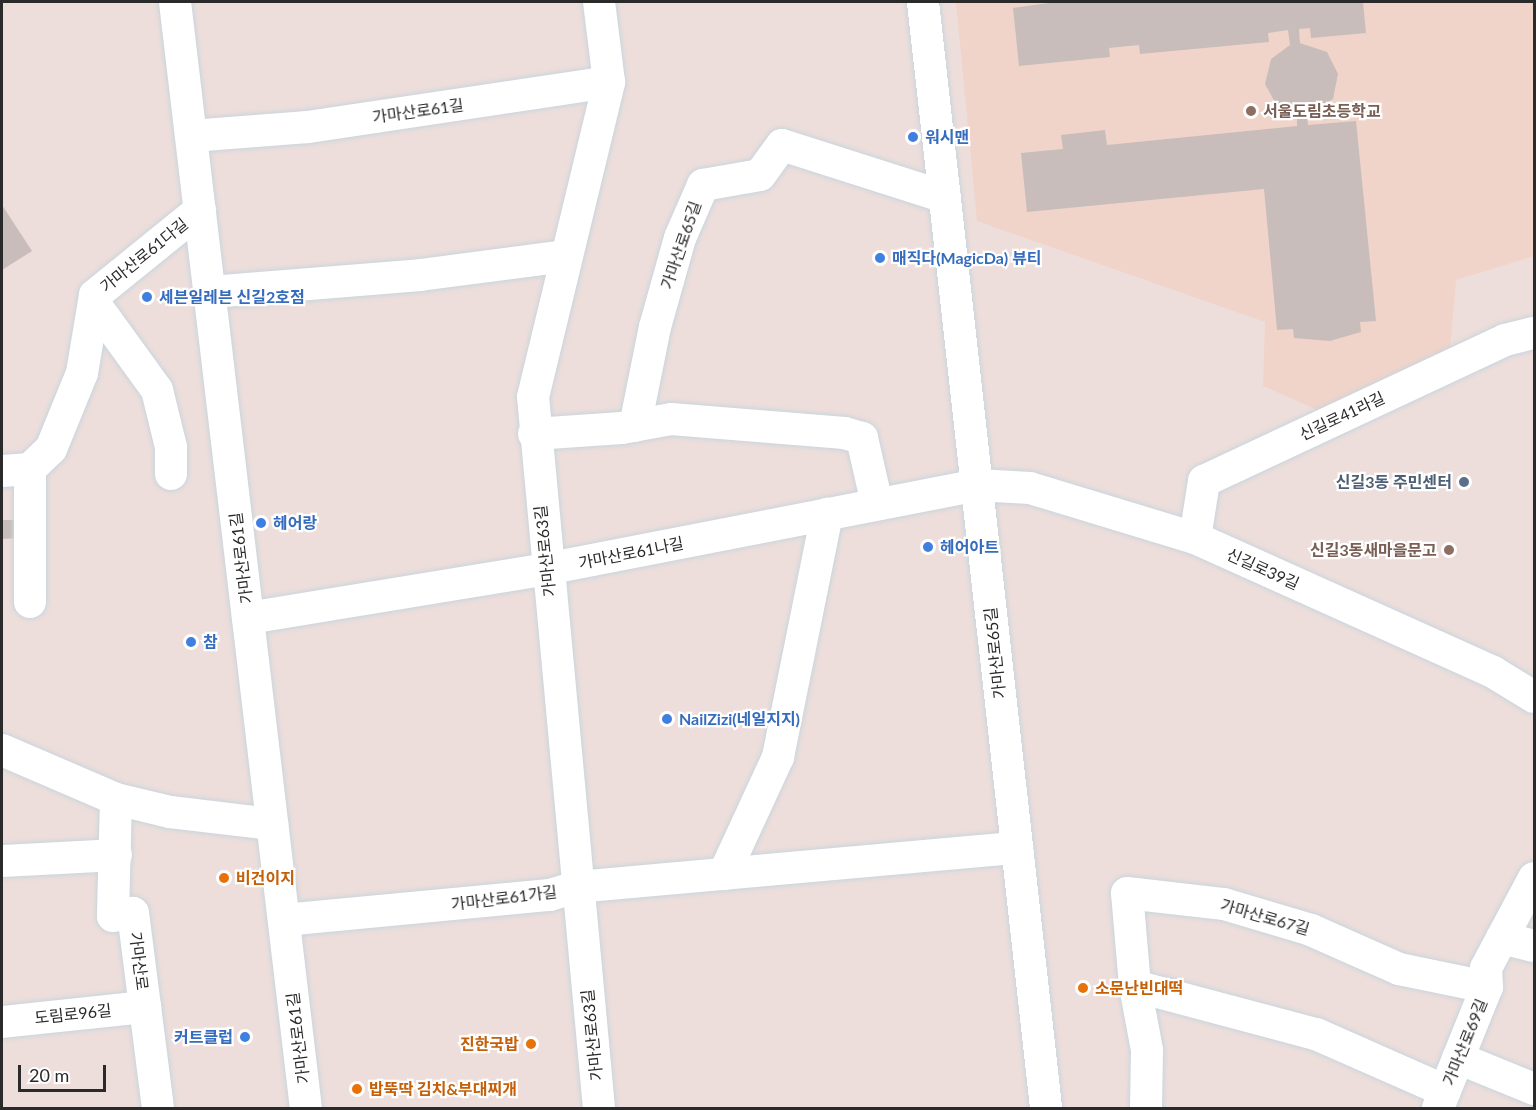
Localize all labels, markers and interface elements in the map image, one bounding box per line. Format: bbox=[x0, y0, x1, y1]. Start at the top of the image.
street label: 가마산로61길 bbox=[371, 95, 465, 127]
place label: 서울도림초등학교 bbox=[1263, 101, 1381, 121]
marker: 서울도림초등학교 bbox=[1244, 104, 1258, 118]
place label: 워시맨 bbox=[925, 127, 969, 147]
marker: 워시맨 bbox=[906, 130, 920, 144]
street label: 가마산로65길 bbox=[657, 198, 705, 292]
street label: 가마산로61다길 bbox=[96, 214, 192, 296]
place label: 매직다(MagicDa) 뷰티 bbox=[892, 248, 1042, 268]
marker: 매직다(MagicDa) 뷰티 bbox=[873, 251, 887, 265]
place label: 세븐일레븐 신길2호점 bbox=[159, 287, 305, 307]
marker: 세븐일레븐 신길2호점 bbox=[140, 290, 154, 304]
street label: 신길로41라길 bbox=[1296, 388, 1388, 444]
place label: 신길3동 주민센터 bbox=[1336, 472, 1452, 492]
marker: 신길3동 주민센터 bbox=[1457, 475, 1471, 489]
street label: 가마산로63길 bbox=[531, 504, 559, 598]
street label: 가마산로61길 bbox=[226, 511, 256, 605]
place label: 헤어랑 bbox=[273, 513, 317, 533]
marker: 헤어랑 bbox=[254, 516, 268, 530]
street label: 가마산로61나길 bbox=[577, 533, 685, 573]
place label: 헤어아트 bbox=[940, 537, 999, 557]
marker: 헤어아트 bbox=[921, 540, 935, 554]
place label: 신길3동새마을문고 bbox=[1310, 540, 1437, 560]
marker: 신길3동새마을문고 bbox=[1442, 543, 1456, 557]
street label: 신길로39길 bbox=[1224, 544, 1302, 594]
street label: 가마산로65길 bbox=[981, 606, 1009, 700]
place label: 참 bbox=[203, 632, 218, 652]
marker: 참 bbox=[184, 635, 198, 649]
place label: NailZizi(네일지지) bbox=[679, 709, 800, 729]
marker: NailZizi(네일지지) bbox=[660, 712, 674, 726]
place label: 비건이지 bbox=[236, 868, 295, 888]
marker: 비건이지 bbox=[217, 871, 231, 885]
street label: 가마산로61가길 bbox=[450, 882, 558, 914]
street label: 가마산로67길 bbox=[1218, 895, 1312, 939]
street label: 가마산로 bbox=[126, 931, 152, 991]
place label: 소문난빈대떡 bbox=[1095, 978, 1183, 998]
marker: 소문난빈대떡 bbox=[1076, 981, 1090, 995]
street label: 가마산로63길 bbox=[578, 988, 606, 1082]
street label: 가마산로61길 bbox=[283, 991, 313, 1085]
street label: 가마산로69길 bbox=[1439, 996, 1491, 1088]
street label: 도림로96길 bbox=[33, 1000, 113, 1028]
place label: 커트클럽 bbox=[174, 1027, 233, 1047]
marker: 커트클럽 bbox=[238, 1030, 252, 1044]
place label: 진한국밥 bbox=[460, 1034, 519, 1054]
marker: 진한국밥 bbox=[524, 1037, 538, 1051]
scale bar bbox=[21, 1053, 110, 1091]
text: 20 m bbox=[29, 1064, 69, 1086]
place label: 밥뚝딱 김치&부대찌개 bbox=[369, 1079, 517, 1099]
marker: 밥뚝딱 김치&부대찌개 bbox=[350, 1082, 364, 1096]

